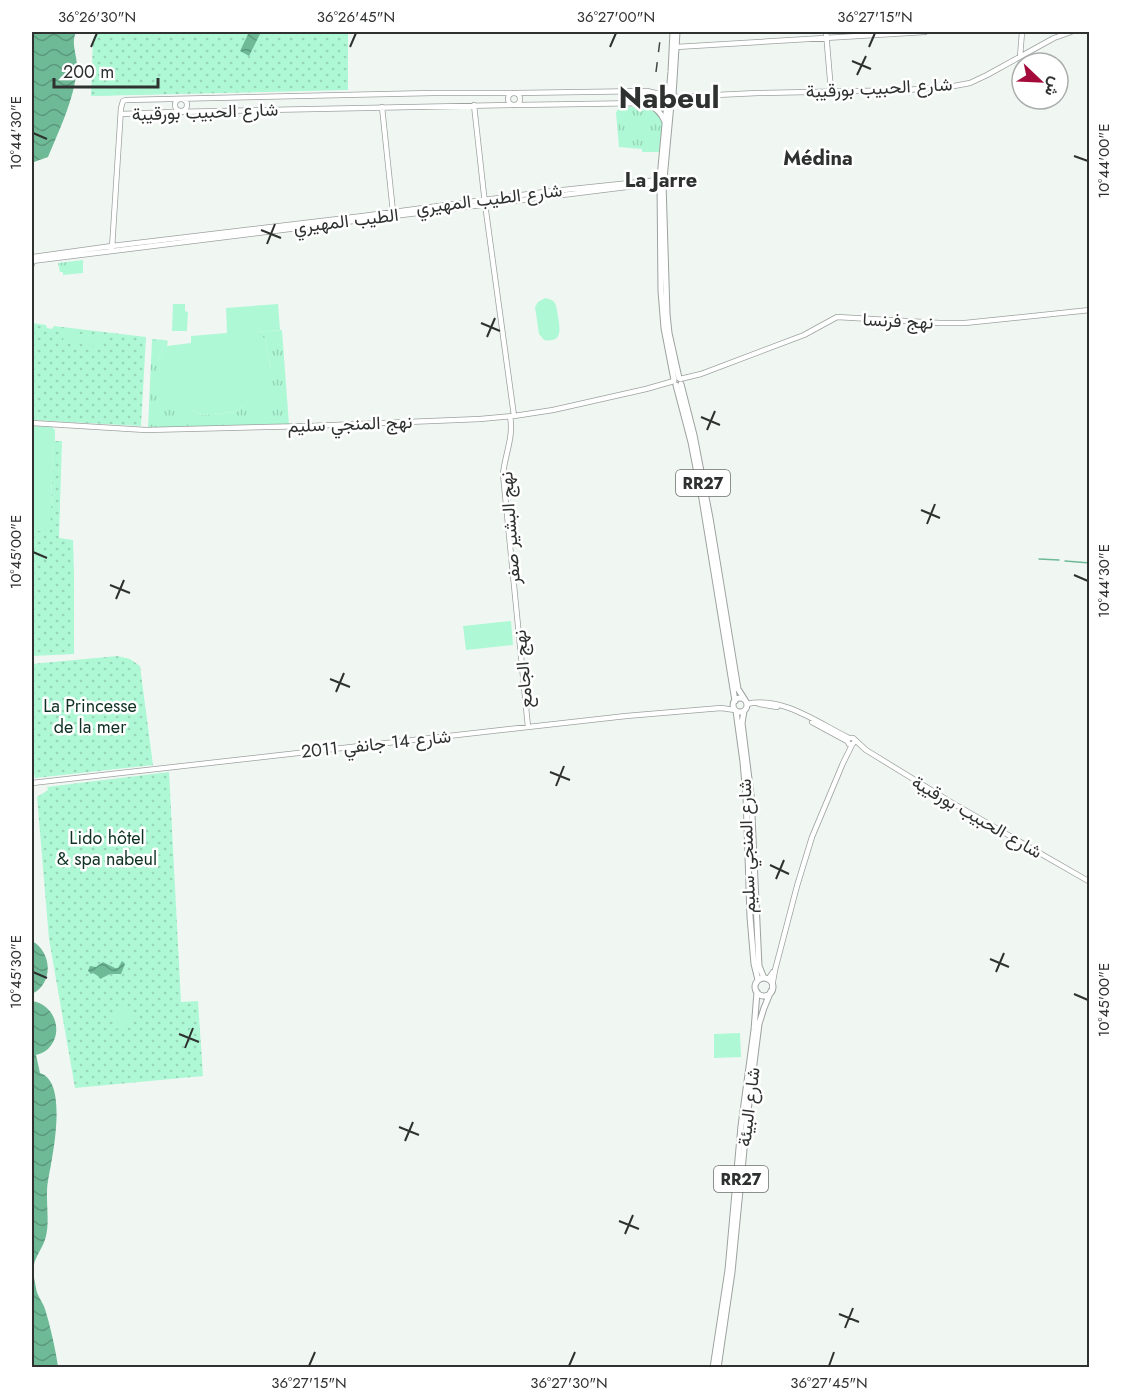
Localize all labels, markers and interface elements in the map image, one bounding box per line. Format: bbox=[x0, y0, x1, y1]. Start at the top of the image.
text: 36°26'30"N bbox=[58, 6, 136, 28]
text: 36°26'45"N bbox=[317, 6, 395, 28]
text: 36°27'00"N bbox=[577, 6, 655, 28]
text: 36°27'15"N bbox=[837, 6, 913, 28]
scale bar bbox=[54, 51, 158, 89]
north arrow bbox=[1010, 51, 1070, 111]
text: 200 m bbox=[63, 59, 114, 85]
street label: شارع الحبيب بورقيبة bbox=[805, 71, 953, 105]
text: ش bbox=[1039, 73, 1068, 100]
district label: Nabeul bbox=[618, 76, 720, 119]
text: 10°44'30"E bbox=[5, 96, 27, 170]
street label: شارع الحبيب بورقيبة bbox=[131, 96, 279, 128]
text: 10°44'00"E bbox=[1093, 124, 1115, 198]
district label: Médina bbox=[783, 144, 853, 173]
district label: La Jarre bbox=[625, 166, 697, 195]
street label: شارع الطيب المهيري bbox=[414, 177, 564, 223]
street label: الطيب المهيري bbox=[292, 202, 400, 242]
street label: نهج فرنسا bbox=[862, 306, 934, 336]
street label: نهج المنجي سليم bbox=[287, 409, 413, 441]
road number: RR27 bbox=[676, 470, 730, 496]
street label: نهج البشير صفر bbox=[493, 471, 527, 586]
text: 10°45'00"E bbox=[5, 515, 27, 589]
text: 10°44'30"E bbox=[1093, 544, 1115, 618]
street label: نهج الجامع bbox=[507, 629, 539, 709]
park label: La Princesse de la mer bbox=[43, 693, 137, 740]
street label: شارع 14 جانفي 2011 bbox=[300, 723, 453, 767]
street label: شارع الحبيب بورقيبة bbox=[907, 769, 1047, 865]
street label: شارع المنجي سليم bbox=[732, 778, 764, 914]
park label: Lido hôtel & spa nabeul bbox=[57, 825, 157, 872]
text: 10°45'30"E bbox=[5, 935, 27, 1009]
text: 10°45'00"E bbox=[1093, 963, 1115, 1037]
street label: شارع البيئة bbox=[731, 1066, 767, 1148]
road number: RR27 bbox=[714, 1166, 768, 1192]
text: 36°27'15"N bbox=[271, 1372, 347, 1394]
text: 36°27'30"N bbox=[530, 1372, 608, 1394]
text: 36°27'45"N bbox=[790, 1372, 868, 1394]

